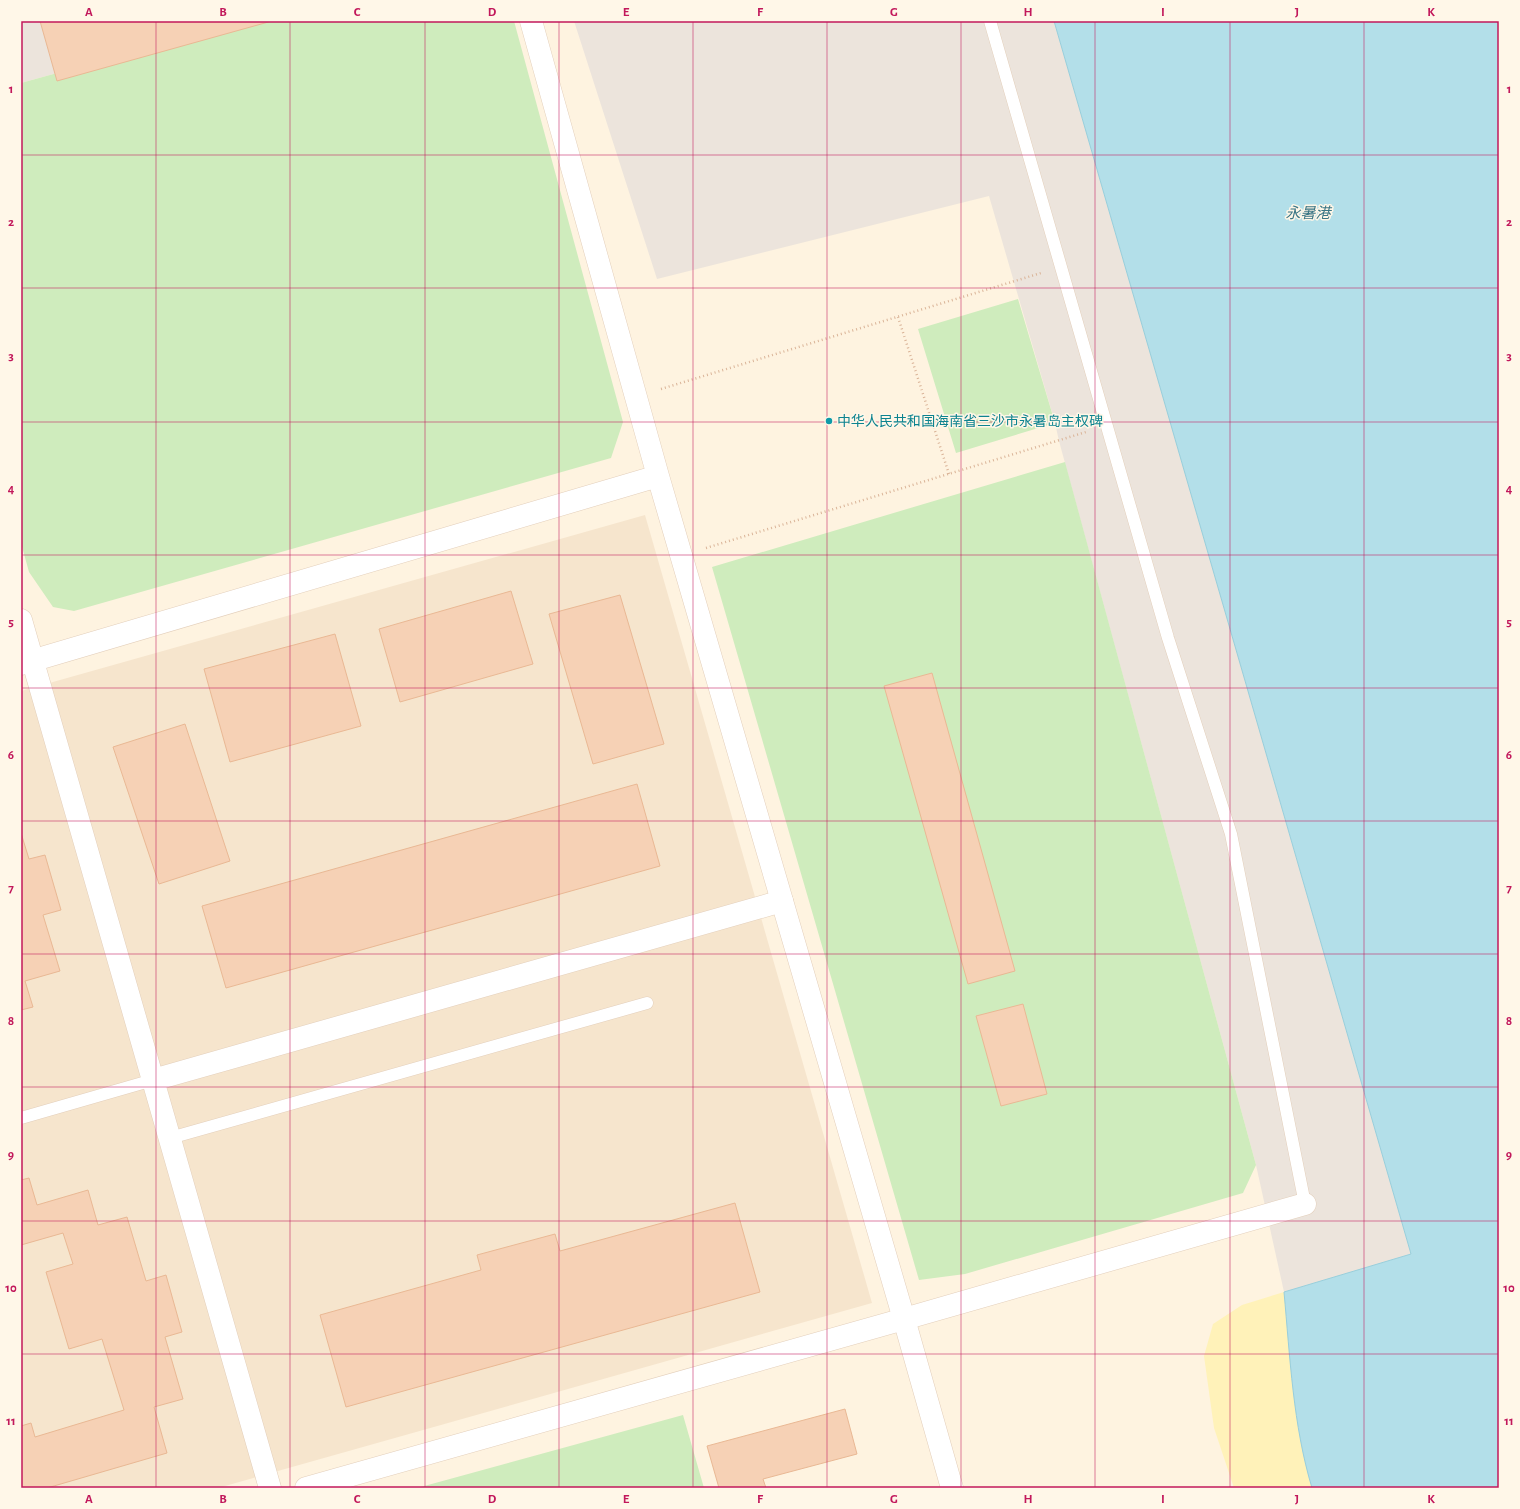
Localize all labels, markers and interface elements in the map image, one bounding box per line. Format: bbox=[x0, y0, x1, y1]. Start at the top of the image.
text: A bbox=[85, 6, 93, 19]
text: B bbox=[219, 6, 227, 19]
text: C bbox=[354, 6, 361, 19]
text: D bbox=[488, 6, 497, 19]
text: E bbox=[623, 6, 630, 19]
text: F bbox=[757, 6, 764, 19]
text: G bbox=[890, 6, 898, 19]
text: H bbox=[1023, 6, 1033, 19]
text: I bbox=[1161, 6, 1165, 19]
text: J bbox=[1295, 6, 1299, 19]
text: K bbox=[1427, 6, 1435, 19]
text: 1 bbox=[9, 83, 13, 96]
text: 1 bbox=[1507, 83, 1511, 96]
water label: 永暑港 bbox=[1285, 205, 1332, 221]
text: 2 bbox=[8, 216, 14, 229]
text: 2 bbox=[1506, 216, 1512, 229]
text: 3 bbox=[8, 350, 14, 363]
text: 3 bbox=[1506, 350, 1512, 363]
place label: 中华人民共和国海南省三沙市永暑岛主权碑 bbox=[837, 413, 1103, 429]
marker: 中华人民共和国海南省三沙市永暑岛主权碑 bbox=[824, 416, 834, 426]
text: 4 bbox=[8, 483, 15, 496]
text: 4 bbox=[1506, 483, 1513, 496]
text: 5 bbox=[8, 616, 14, 629]
text: 5 bbox=[1506, 616, 1512, 629]
text: 6 bbox=[8, 749, 14, 762]
text: 6 bbox=[1506, 749, 1512, 762]
text: 7 bbox=[8, 882, 14, 895]
text: 7 bbox=[1506, 882, 1512, 895]
text: 8 bbox=[8, 1015, 14, 1028]
text: 8 bbox=[1506, 1015, 1512, 1028]
text: 9 bbox=[8, 1149, 14, 1162]
text: 9 bbox=[1506, 1149, 1512, 1162]
text: 10 bbox=[5, 1282, 17, 1295]
text: 10 bbox=[1503, 1282, 1515, 1295]
text: 11 bbox=[6, 1415, 16, 1428]
text: 11 bbox=[1504, 1415, 1514, 1428]
text: A bbox=[85, 1493, 93, 1506]
text: B bbox=[219, 1493, 227, 1506]
text: C bbox=[354, 1493, 361, 1506]
text: D bbox=[488, 1493, 497, 1506]
text: E bbox=[623, 1493, 630, 1506]
text: F bbox=[757, 1493, 764, 1506]
text: G bbox=[890, 1493, 898, 1506]
text: H bbox=[1023, 1493, 1033, 1506]
text: I bbox=[1161, 1493, 1165, 1506]
text: J bbox=[1295, 1493, 1299, 1506]
text: K bbox=[1427, 1493, 1435, 1506]

